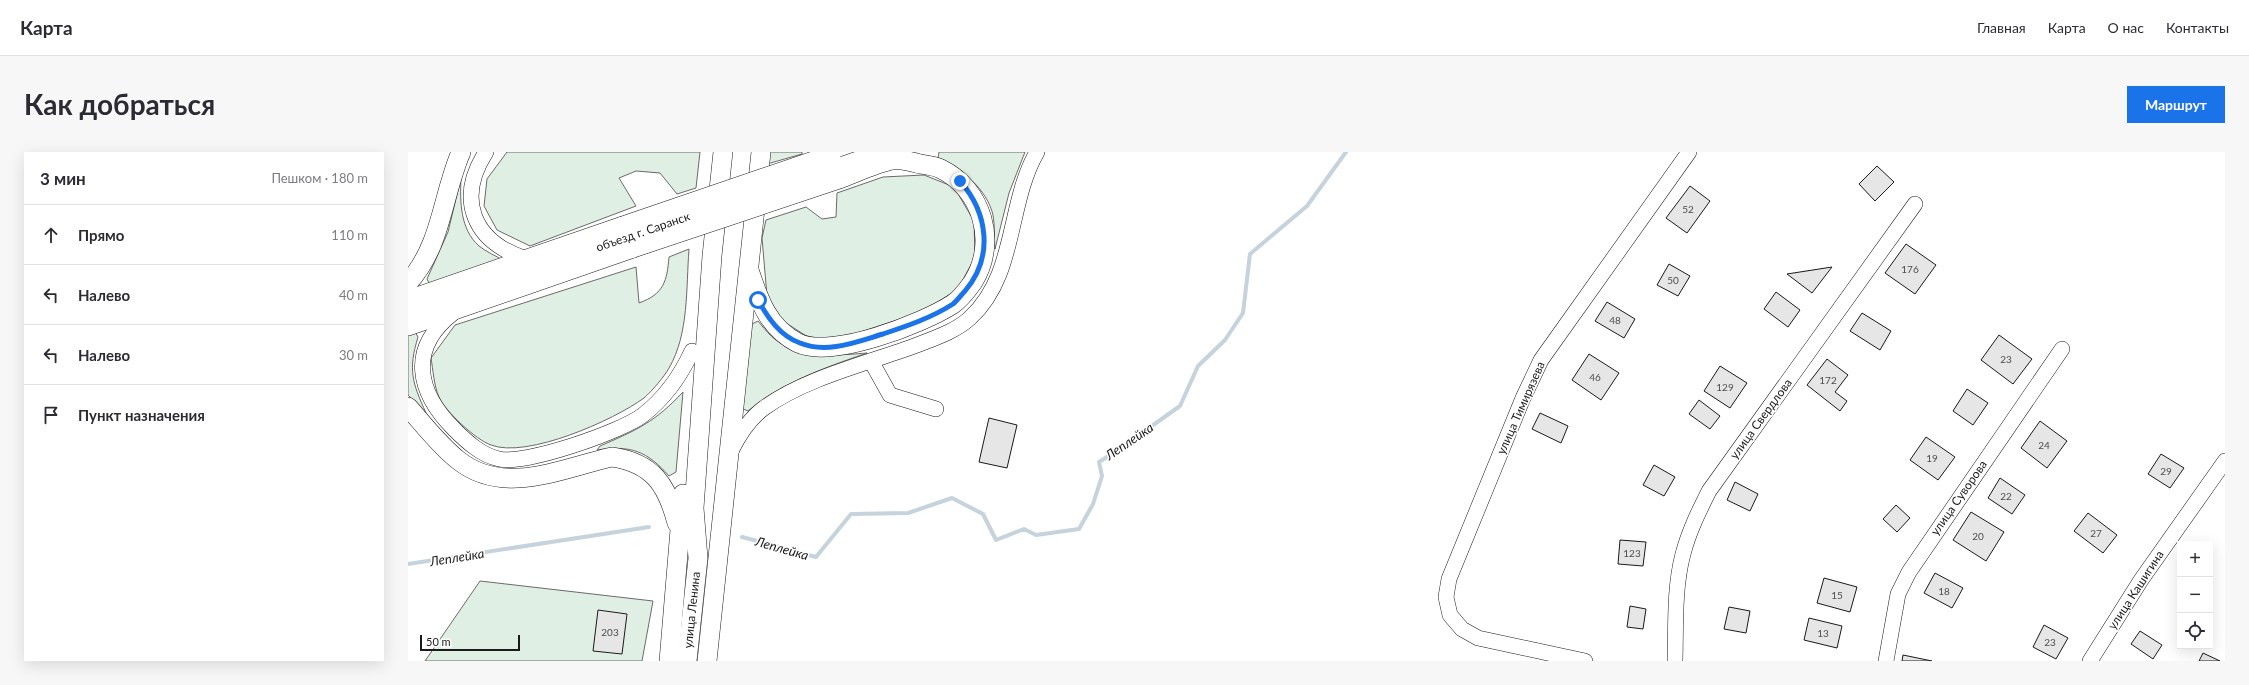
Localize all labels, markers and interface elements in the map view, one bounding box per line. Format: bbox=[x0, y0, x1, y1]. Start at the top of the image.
text: Карта bbox=[20, 16, 73, 39]
text: Главная bbox=[1977, 19, 2026, 36]
text: Карта bbox=[2048, 19, 2086, 36]
text: О нас bbox=[2108, 19, 2144, 36]
text: Контакты bbox=[2166, 19, 2229, 36]
button: Маршрут bbox=[2127, 86, 2225, 123]
text: Как добраться bbox=[24, 87, 215, 121]
text: 3 мин bbox=[40, 168, 86, 189]
text: Пешком · 180 m bbox=[271, 170, 368, 186]
route end bbox=[951, 172, 969, 190]
house number: 52 bbox=[1682, 203, 1694, 215]
street label: объезд г. Саранск bbox=[594, 208, 692, 255]
icon: ahead bbox=[40, 224, 62, 246]
text: Прямо bbox=[78, 226, 124, 244]
text: 110 m bbox=[331, 227, 368, 243]
house number: 176 bbox=[1901, 263, 1919, 275]
house number: 50 bbox=[1667, 274, 1679, 286]
icon: left bbox=[40, 284, 62, 306]
text: Налево bbox=[78, 286, 130, 304]
text: 40 m bbox=[339, 287, 368, 303]
route start bbox=[749, 291, 767, 309]
house number: 48 bbox=[1609, 314, 1621, 326]
icon: left bbox=[40, 344, 62, 366]
text: Налево bbox=[78, 346, 130, 364]
text: 30 m bbox=[339, 347, 368, 363]
house number: 23 bbox=[2000, 353, 2012, 365]
street label: улица Тимирязева bbox=[1493, 359, 1548, 457]
house number: 46 bbox=[1589, 371, 1601, 383]
house number: 172 bbox=[1819, 374, 1837, 386]
street label: улица Свердлова bbox=[1726, 376, 1795, 462]
house number: 129 bbox=[1716, 381, 1734, 393]
icon: arrive bbox=[40, 404, 62, 426]
text: Пункт назначения bbox=[78, 406, 205, 424]
water label: Леплейка bbox=[1101, 419, 1156, 463]
house number: 24 bbox=[2038, 439, 2050, 451]
house number: 19 bbox=[1926, 452, 1938, 464]
street label: улица Суворова bbox=[1927, 457, 1990, 538]
house number: 29 bbox=[2160, 465, 2172, 477]
house number: 22 bbox=[2000, 490, 2012, 502]
house number: 27 bbox=[2090, 527, 2102, 539]
house number: 20 bbox=[1972, 530, 1984, 542]
water label: Леплейка bbox=[753, 533, 811, 563]
map controls bbox=[2177, 541, 2213, 649]
button: + bbox=[2177, 541, 2213, 577]
water label: Леплейка bbox=[428, 545, 486, 569]
house number: 123 bbox=[1623, 547, 1641, 559]
street label: улица Кашигина bbox=[2104, 547, 2167, 632]
street label: улица Ленина bbox=[680, 571, 703, 649]
button: − bbox=[2177, 577, 2213, 613]
house number: 18 bbox=[1938, 585, 1950, 597]
house number: 15 bbox=[1831, 589, 1843, 601]
button: locate bbox=[2177, 613, 2213, 649]
house number: 203 bbox=[601, 626, 619, 638]
house number: 13 bbox=[1817, 627, 1829, 639]
scale bar bbox=[420, 633, 520, 652]
text: 50 m bbox=[426, 635, 451, 648]
house number: 23 bbox=[2044, 636, 2056, 648]

